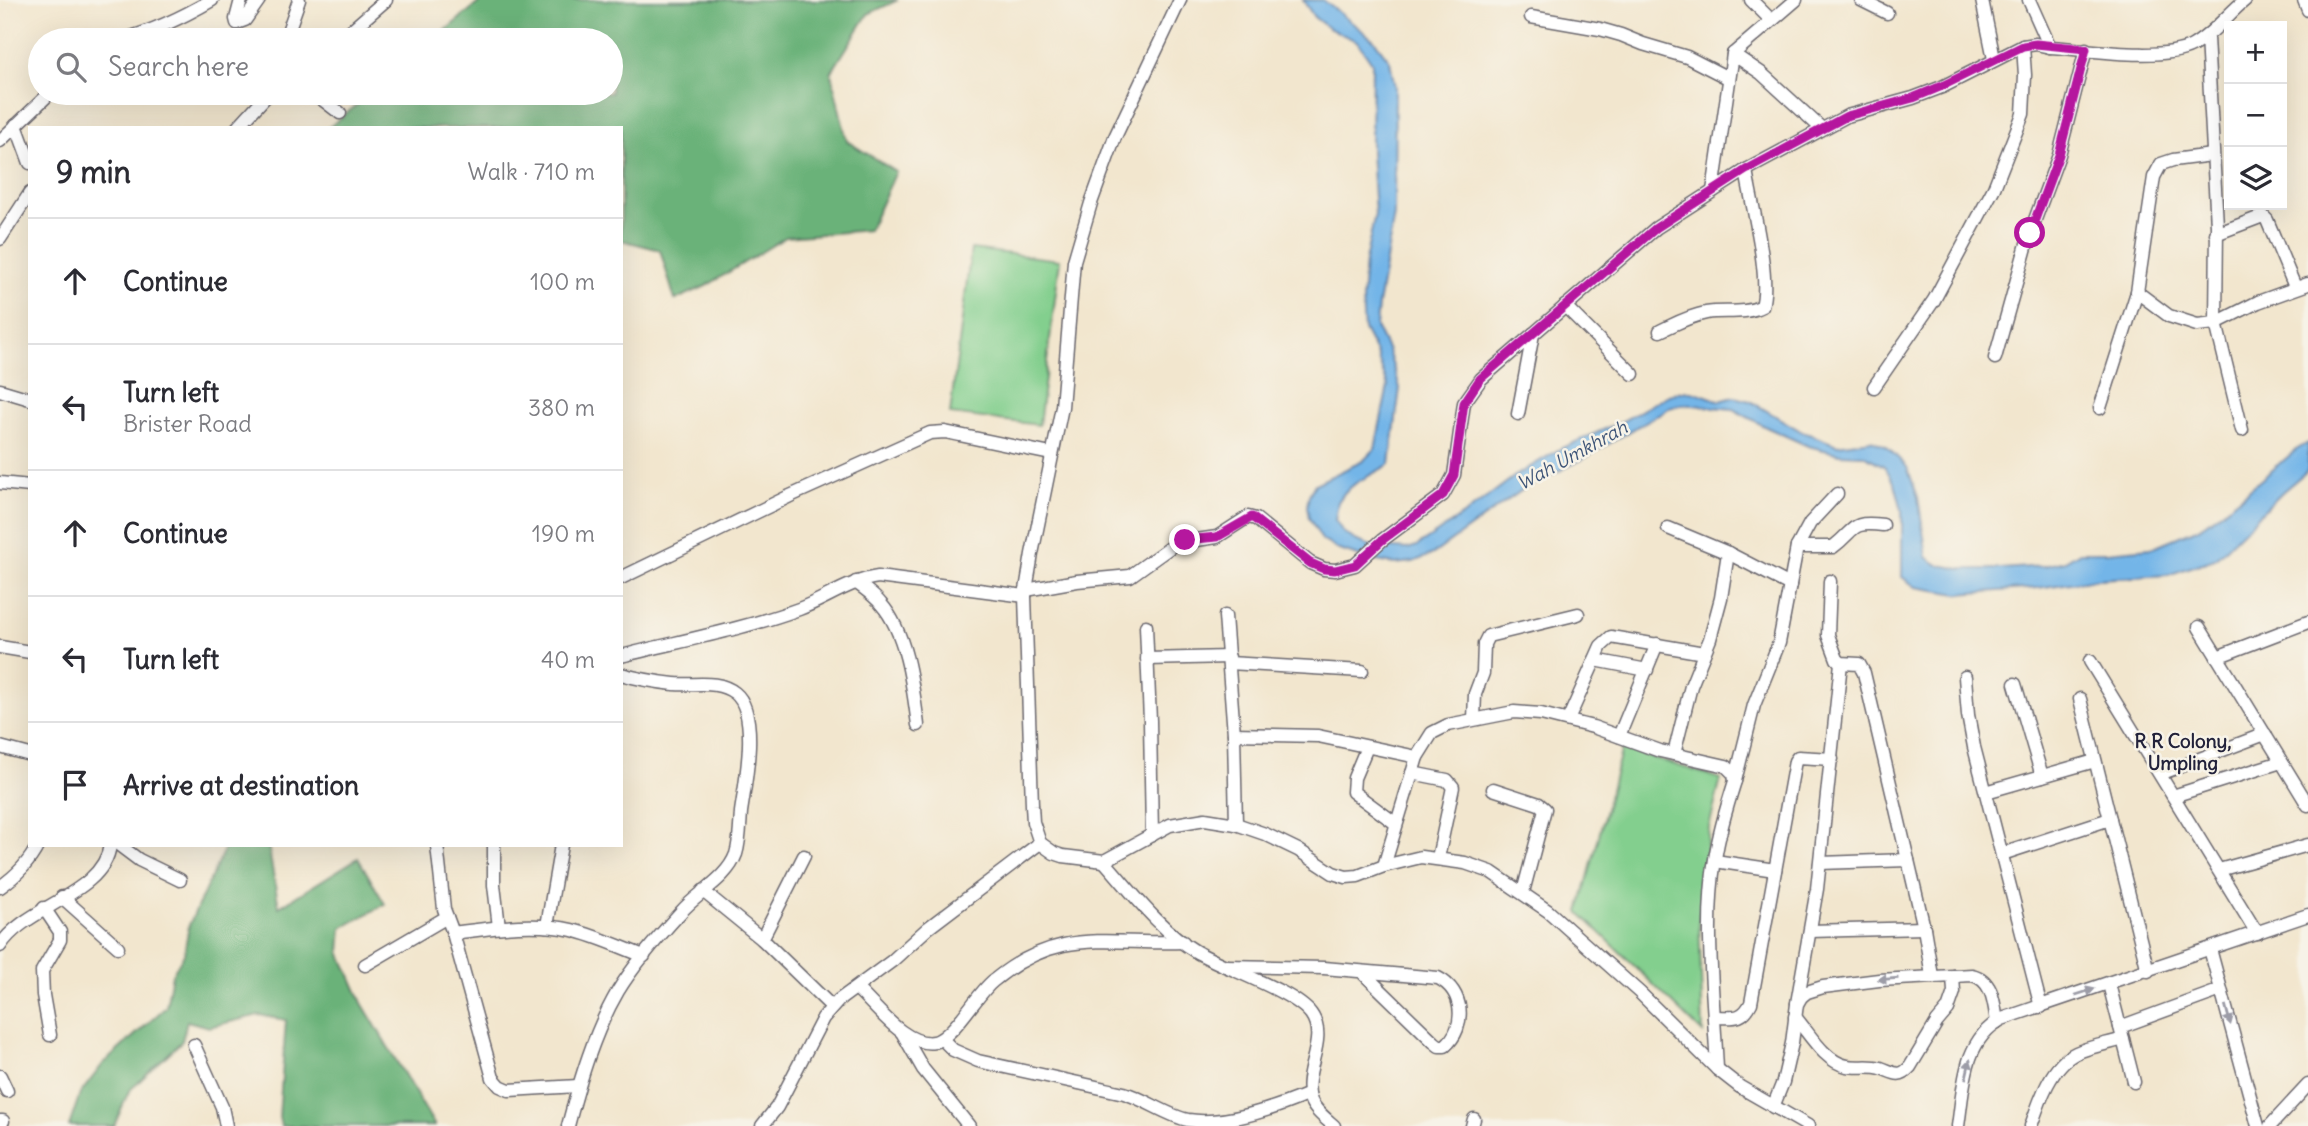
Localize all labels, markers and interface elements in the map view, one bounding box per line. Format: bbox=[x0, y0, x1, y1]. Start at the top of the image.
map controls bbox=[2224, 21, 2287, 210]
button: + bbox=[2224, 21, 2287, 84]
search box bbox=[28, 28, 623, 105]
icon: search bbox=[52, 48, 90, 86]
text: Search here bbox=[108, 50, 249, 83]
button: − bbox=[2224, 84, 2287, 147]
button: layers bbox=[2224, 147, 2287, 210]
text: 9 min bbox=[56, 153, 131, 191]
text: Walk · 710 m bbox=[468, 157, 595, 186]
route start bbox=[2014, 217, 2045, 248]
icon: ahead bbox=[56, 262, 94, 300]
text: Continue bbox=[123, 265, 228, 298]
text: 100 m bbox=[530, 267, 595, 296]
text: Turn left bbox=[123, 376, 219, 409]
icon: left bbox=[56, 388, 94, 426]
text: 380 m bbox=[528, 393, 595, 422]
text: Brister Road bbox=[123, 409, 252, 438]
water label: Wah Umkhrah bbox=[1513, 414, 1632, 495]
icon: ahead bbox=[56, 514, 94, 552]
text: Continue bbox=[123, 517, 228, 550]
text: 190 m bbox=[532, 519, 595, 548]
route end bbox=[1169, 524, 1200, 555]
icon: left bbox=[56, 640, 94, 678]
text: Turn left bbox=[123, 643, 219, 676]
text: 40 m bbox=[541, 645, 595, 674]
district label: R R Colony, Umpling bbox=[2135, 729, 2231, 775]
icon: arrive bbox=[56, 766, 94, 804]
text: Arrive at destination bbox=[123, 769, 359, 802]
one-way arrow bbox=[1877, 974, 1899, 985]
one-way arrow bbox=[2075, 986, 2096, 997]
one-way arrow bbox=[2223, 1005, 2233, 1026]
one-way arrow bbox=[1962, 1058, 1973, 1080]

